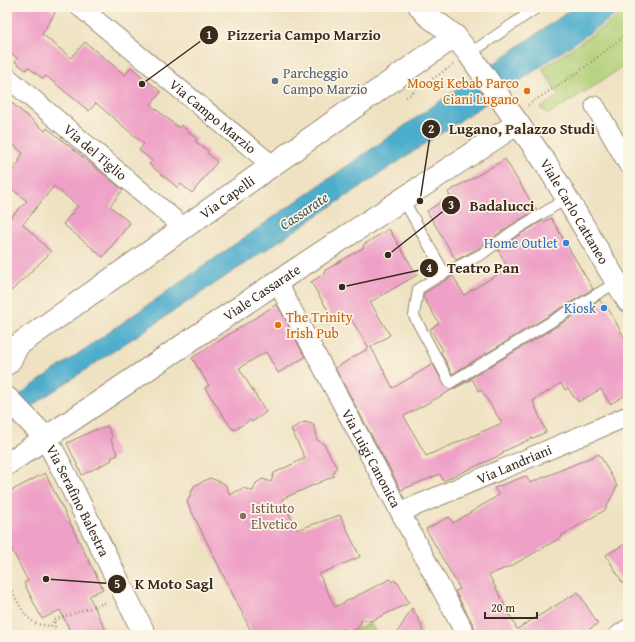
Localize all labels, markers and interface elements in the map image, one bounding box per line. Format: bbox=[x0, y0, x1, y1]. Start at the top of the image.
callout: Pizzeria Campo Marzio bbox=[199, 21, 389, 48]
text: Pizzeria Campo Marzio bbox=[227, 24, 381, 45]
text: 1 bbox=[206, 26, 212, 43]
place label: Parcheggio Campo Marzio bbox=[283, 63, 368, 99]
place label: Moogi Kebab Parco Ciani Lugano bbox=[407, 73, 519, 109]
street label: Via Campo Marzio bbox=[165, 74, 261, 158]
marker: Parcheggio Campo Marzio bbox=[270, 76, 280, 86]
marker: Moogi Kebab Parco Ciani Lugano bbox=[522, 86, 532, 96]
callout: Lugano, Palazzo Studi bbox=[421, 115, 603, 142]
text: Lugano, Palazzo Studi bbox=[449, 118, 595, 139]
street label: Via del Tiglio bbox=[59, 119, 131, 185]
text: 2 bbox=[428, 120, 434, 137]
street label: Viale Carlo Cattaneo bbox=[535, 154, 614, 268]
street label: Via Capelli bbox=[196, 171, 259, 224]
water label: Cassarate bbox=[275, 187, 332, 235]
callout: Badalucci bbox=[441, 192, 542, 219]
text: Badalucci bbox=[469, 195, 535, 216]
text: 3 bbox=[448, 196, 454, 213]
place label: Home Outlet bbox=[484, 233, 558, 253]
marker: Home Outlet bbox=[561, 238, 571, 248]
callout: Teatro Pan bbox=[419, 254, 527, 281]
text: Teatro Pan bbox=[447, 257, 519, 278]
street label: Viale Cassarate bbox=[219, 259, 305, 326]
text: 4 bbox=[426, 259, 432, 276]
place label: Kiosk bbox=[564, 298, 597, 318]
marker: Kiosk bbox=[599, 303, 609, 313]
place label: The Trinity Irish Pub bbox=[286, 307, 353, 343]
marker: The Trinity Irish Pub bbox=[273, 320, 283, 330]
street label: Via Luigi Canonica bbox=[337, 406, 406, 511]
street label: Via Landriani bbox=[474, 439, 555, 489]
street label: Via Serafino Balestra bbox=[41, 441, 115, 560]
place label: Istituto Elvetico bbox=[251, 498, 297, 534]
marker: Istituto Elvetico bbox=[238, 511, 248, 521]
callout: K Moto Sagl bbox=[107, 571, 222, 598]
text: K Moto Sagl bbox=[135, 573, 214, 594]
text: 5 bbox=[114, 575, 120, 592]
scale bar bbox=[485, 594, 537, 620]
text: 20 m bbox=[491, 599, 515, 616]

